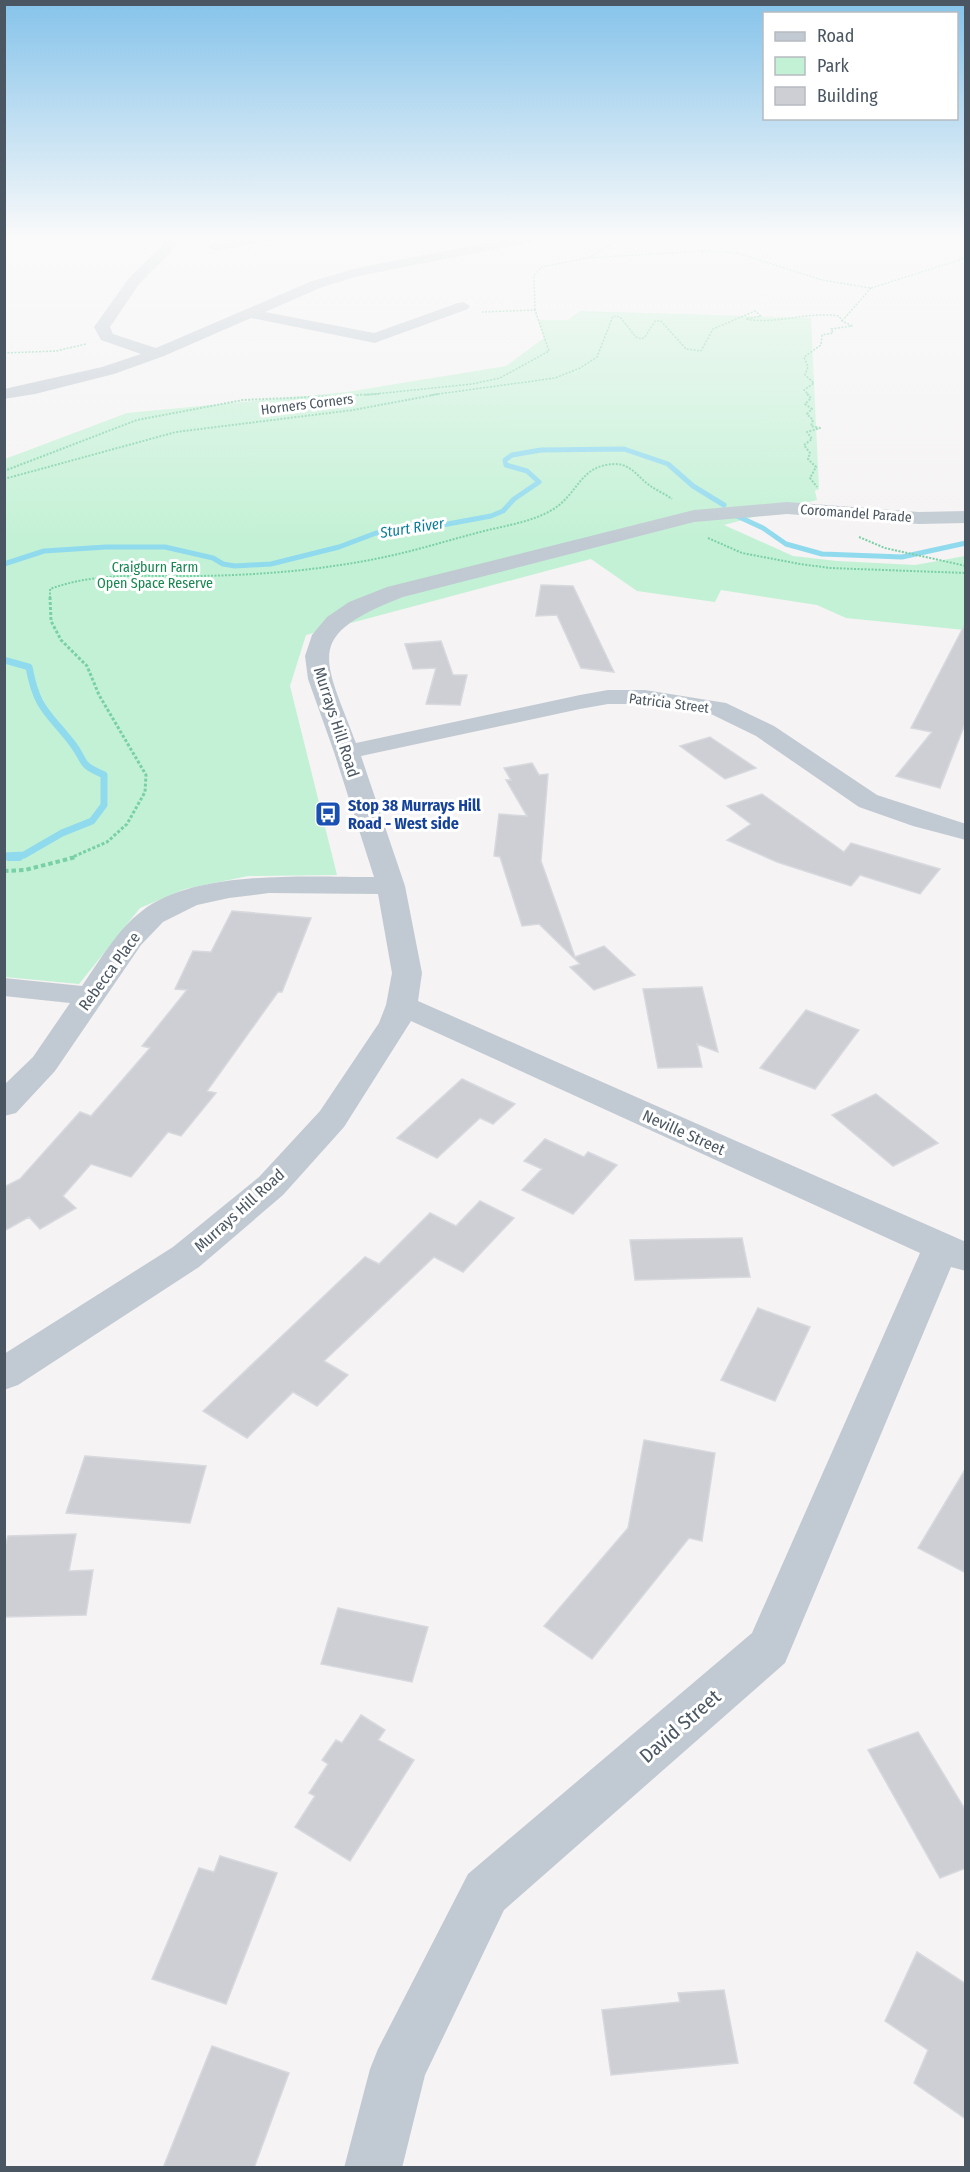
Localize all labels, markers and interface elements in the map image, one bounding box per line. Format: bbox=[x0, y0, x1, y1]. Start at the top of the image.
legend bbox=[763, 12, 958, 120]
text: Road bbox=[817, 25, 854, 47]
text: Park bbox=[817, 55, 850, 77]
text: Building bbox=[817, 85, 878, 107]
street label: Horners Corners bbox=[260, 390, 354, 419]
street label: Coromandel Parade bbox=[800, 501, 912, 526]
water label: Sturt River bbox=[378, 514, 446, 542]
park label: Craigburn Farm Open Space Reserve bbox=[97, 559, 213, 592]
street label: Murrays Hill Road bbox=[310, 665, 363, 780]
street label: Patricia Street bbox=[628, 690, 710, 717]
place label: Stop 38 Murrays Hill Road - West side bbox=[348, 796, 481, 833]
bus stop icon: Stop 38 Murrays Hill Road - West side bbox=[313, 799, 343, 829]
street label: Rebecca Place bbox=[75, 928, 144, 1014]
street label: Neville Street bbox=[640, 1106, 729, 1159]
street label: Murrays Hill Road bbox=[190, 1165, 288, 1256]
street label: David Street bbox=[635, 1684, 726, 1768]

